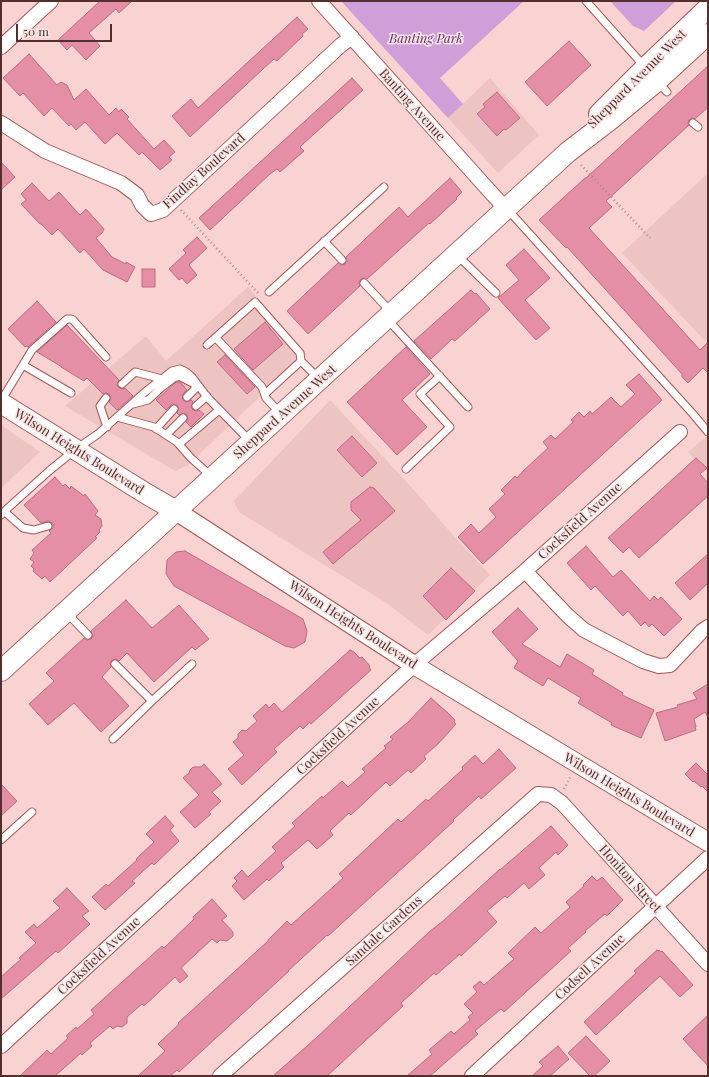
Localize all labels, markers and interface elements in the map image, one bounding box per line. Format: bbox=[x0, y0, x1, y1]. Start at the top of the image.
scale bar bbox=[18, 16, 114, 42]
text: 50 m bbox=[23, 23, 49, 39]
street label: Sheppard Avenue West bbox=[584, 26, 690, 132]
park label: Banting Park bbox=[389, 31, 463, 47]
street label: Banting Avenue bbox=[376, 66, 448, 144]
street label: Findlay Boulevard bbox=[160, 130, 248, 212]
street label: Sheppard Avenue West bbox=[230, 362, 340, 462]
street label: Wilson Heights Boulevard bbox=[11, 406, 147, 498]
street label: Cocksfield Avenue bbox=[535, 479, 625, 563]
street label: Wilson Heights Boulevard bbox=[286, 578, 420, 672]
street label: Cocksfield Avenue bbox=[293, 694, 383, 778]
street label: Wilson Heights Boulevard bbox=[561, 750, 697, 840]
street label: Honiton Street bbox=[595, 842, 665, 916]
street label: Sandale Gardens bbox=[343, 893, 425, 969]
street label: Cocksfield Avenue bbox=[54, 914, 144, 998]
street label: Codsell Avenue bbox=[552, 931, 628, 1003]

